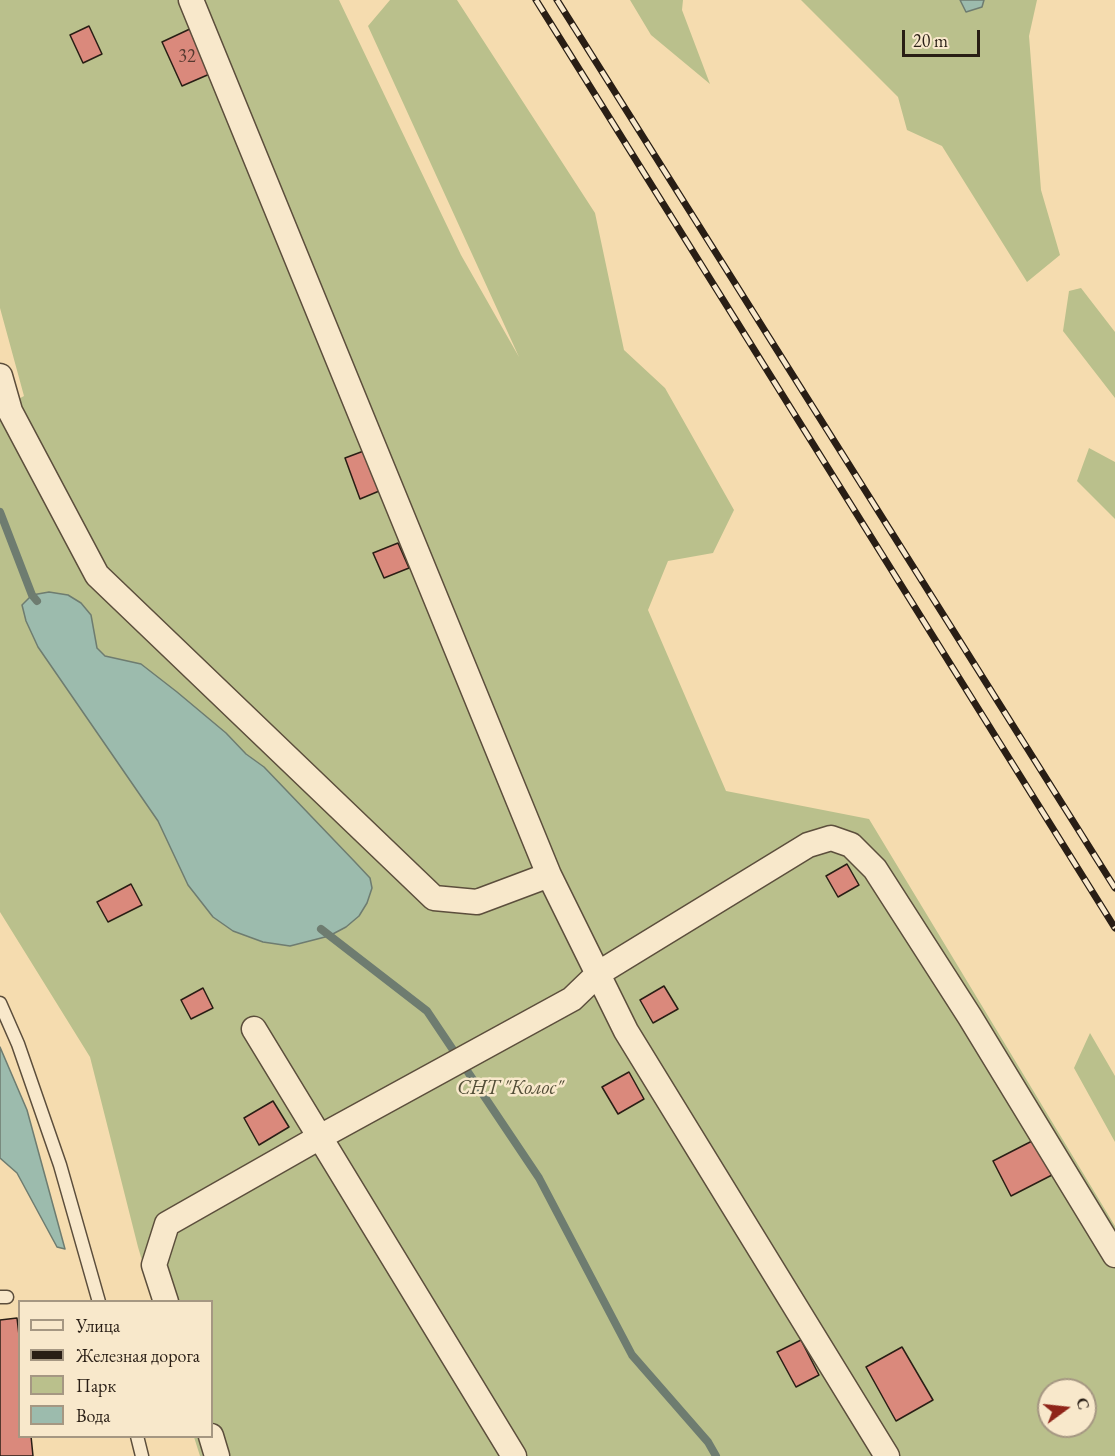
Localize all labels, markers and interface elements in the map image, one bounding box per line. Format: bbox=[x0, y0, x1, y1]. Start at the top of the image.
scale bar bbox=[905, 18, 983, 56]
text: 20 m bbox=[913, 29, 948, 52]
house number: 32 bbox=[178, 46, 196, 68]
park label: СНТ "Колос" bbox=[457, 1075, 563, 1101]
legend bbox=[18, 1300, 213, 1438]
text: Улица bbox=[76, 1314, 120, 1337]
text: Железная дорога bbox=[76, 1344, 200, 1367]
text: Парк bbox=[76, 1374, 116, 1397]
north arrow bbox=[1037, 1378, 1097, 1438]
text: С bbox=[1071, 1396, 1095, 1412]
text: Вода bbox=[76, 1404, 110, 1427]

